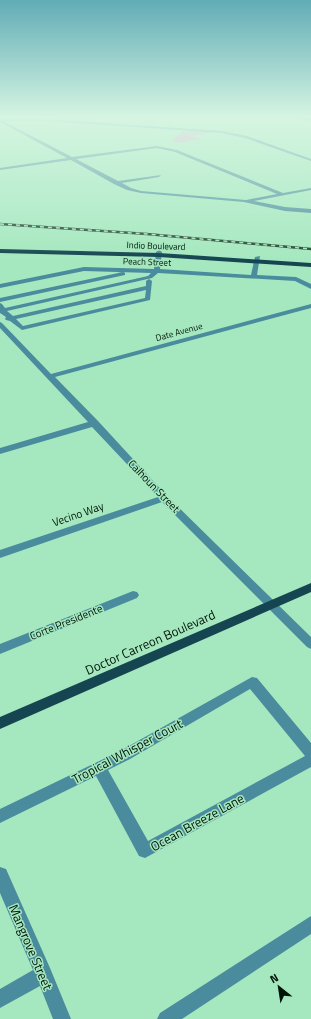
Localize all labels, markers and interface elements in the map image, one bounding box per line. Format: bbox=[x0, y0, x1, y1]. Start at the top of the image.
street label: Indio Boulevard bbox=[126, 238, 186, 253]
street label: Peach Street bbox=[123, 254, 172, 269]
street label: Date Avenue bbox=[154, 319, 204, 344]
street label: Calhoun Street bbox=[125, 456, 184, 516]
street label: Vecino Way bbox=[50, 498, 106, 530]
street label: Corte Presidente bbox=[27, 600, 105, 644]
street label: Doctor Carreon Boulevard bbox=[82, 604, 218, 680]
street label: Tropical Whisper Court bbox=[68, 713, 186, 789]
street label: Ocean Breeze Lane bbox=[147, 788, 247, 856]
street label: Mangrove Street bbox=[4, 901, 58, 993]
north arrow bbox=[259, 967, 299, 1007]
text: N bbox=[267, 970, 281, 987]

